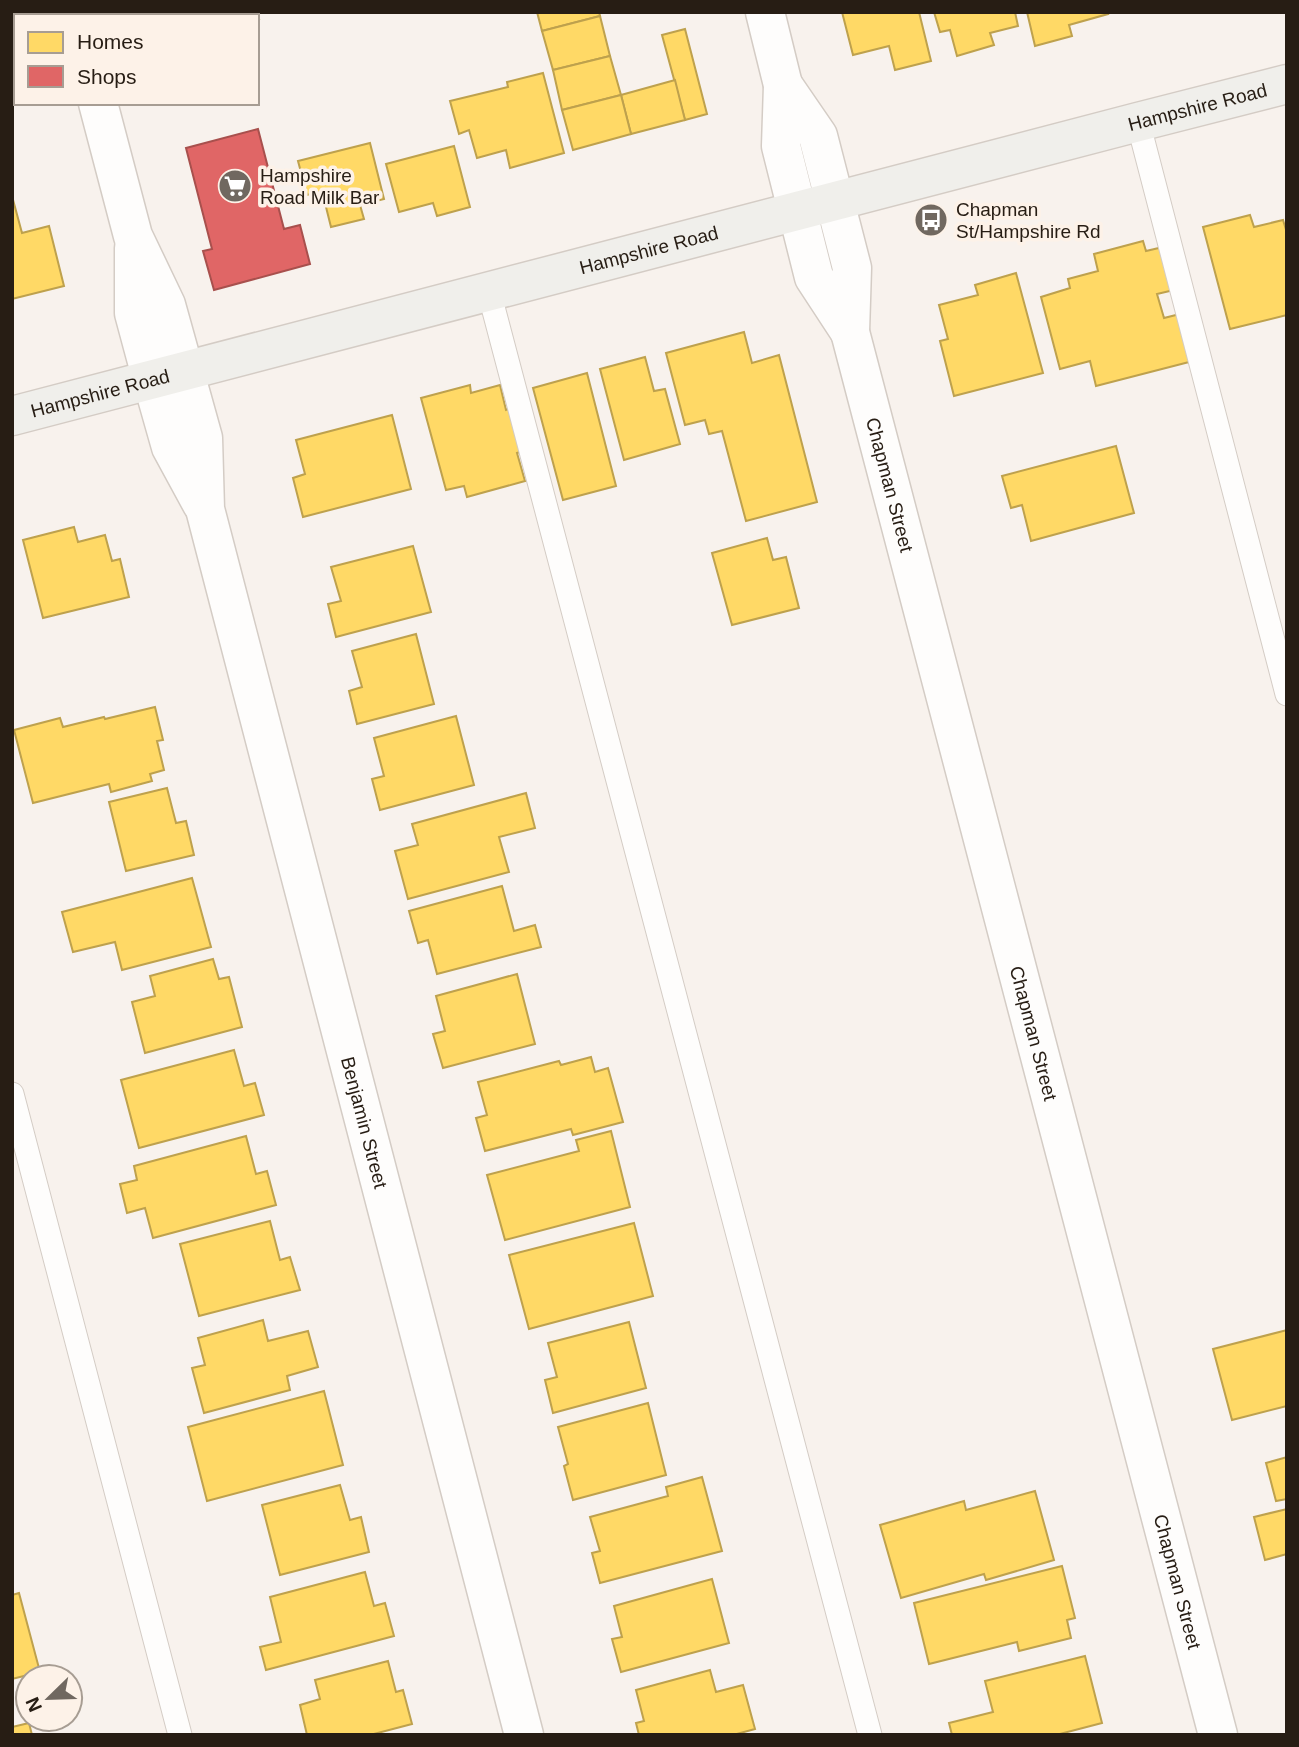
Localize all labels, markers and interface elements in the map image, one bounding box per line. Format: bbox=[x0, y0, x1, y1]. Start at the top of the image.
legend bbox=[14, 14, 259, 105]
text: Homes bbox=[77, 30, 144, 53]
text: Shops bbox=[77, 65, 137, 88]
street label: Hampshire Road bbox=[1126, 79, 1269, 135]
place label: Hampshire Road Milk Bar bbox=[260, 165, 380, 208]
supermarket icon: Hampshire Road Milk Bar bbox=[216, 167, 254, 205]
place label: Chapman St/Hampshire Rd bbox=[956, 199, 1101, 242]
bus stop icon: Chapman St/Hampshire Rd bbox=[912, 201, 950, 239]
street label: Hampshire Road bbox=[577, 222, 720, 278]
street label: Hampshire Road bbox=[28, 365, 172, 421]
street label: Chapman Street bbox=[862, 415, 918, 555]
street label: Chapman Street bbox=[1006, 963, 1062, 1103]
street label: Benjamin Street bbox=[337, 1054, 392, 1191]
street label: Chapman Street bbox=[1150, 1512, 1206, 1652]
north arrow bbox=[14, 1663, 84, 1733]
text: N bbox=[21, 1694, 46, 1715]

